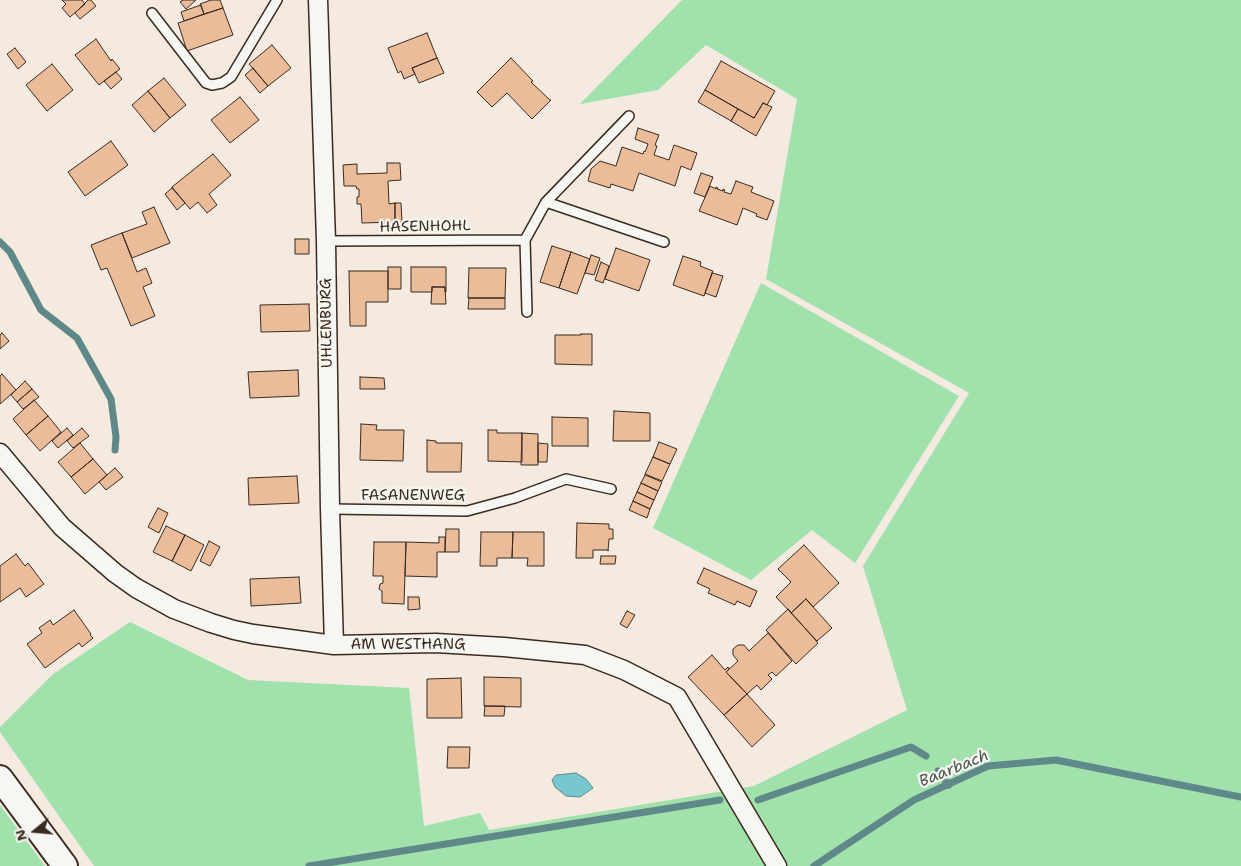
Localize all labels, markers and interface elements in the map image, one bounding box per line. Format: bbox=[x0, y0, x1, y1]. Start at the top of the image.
street label: HASENHOHL bbox=[379, 217, 471, 237]
street label: UHLENBURG bbox=[317, 278, 337, 368]
street label: FASANENWEG bbox=[361, 487, 465, 505]
street label: AM WESTHANG bbox=[350, 636, 466, 654]
water label: Baarbach bbox=[916, 746, 992, 792]
north arrow bbox=[10, 806, 60, 856]
text: N bbox=[10, 827, 31, 843]

